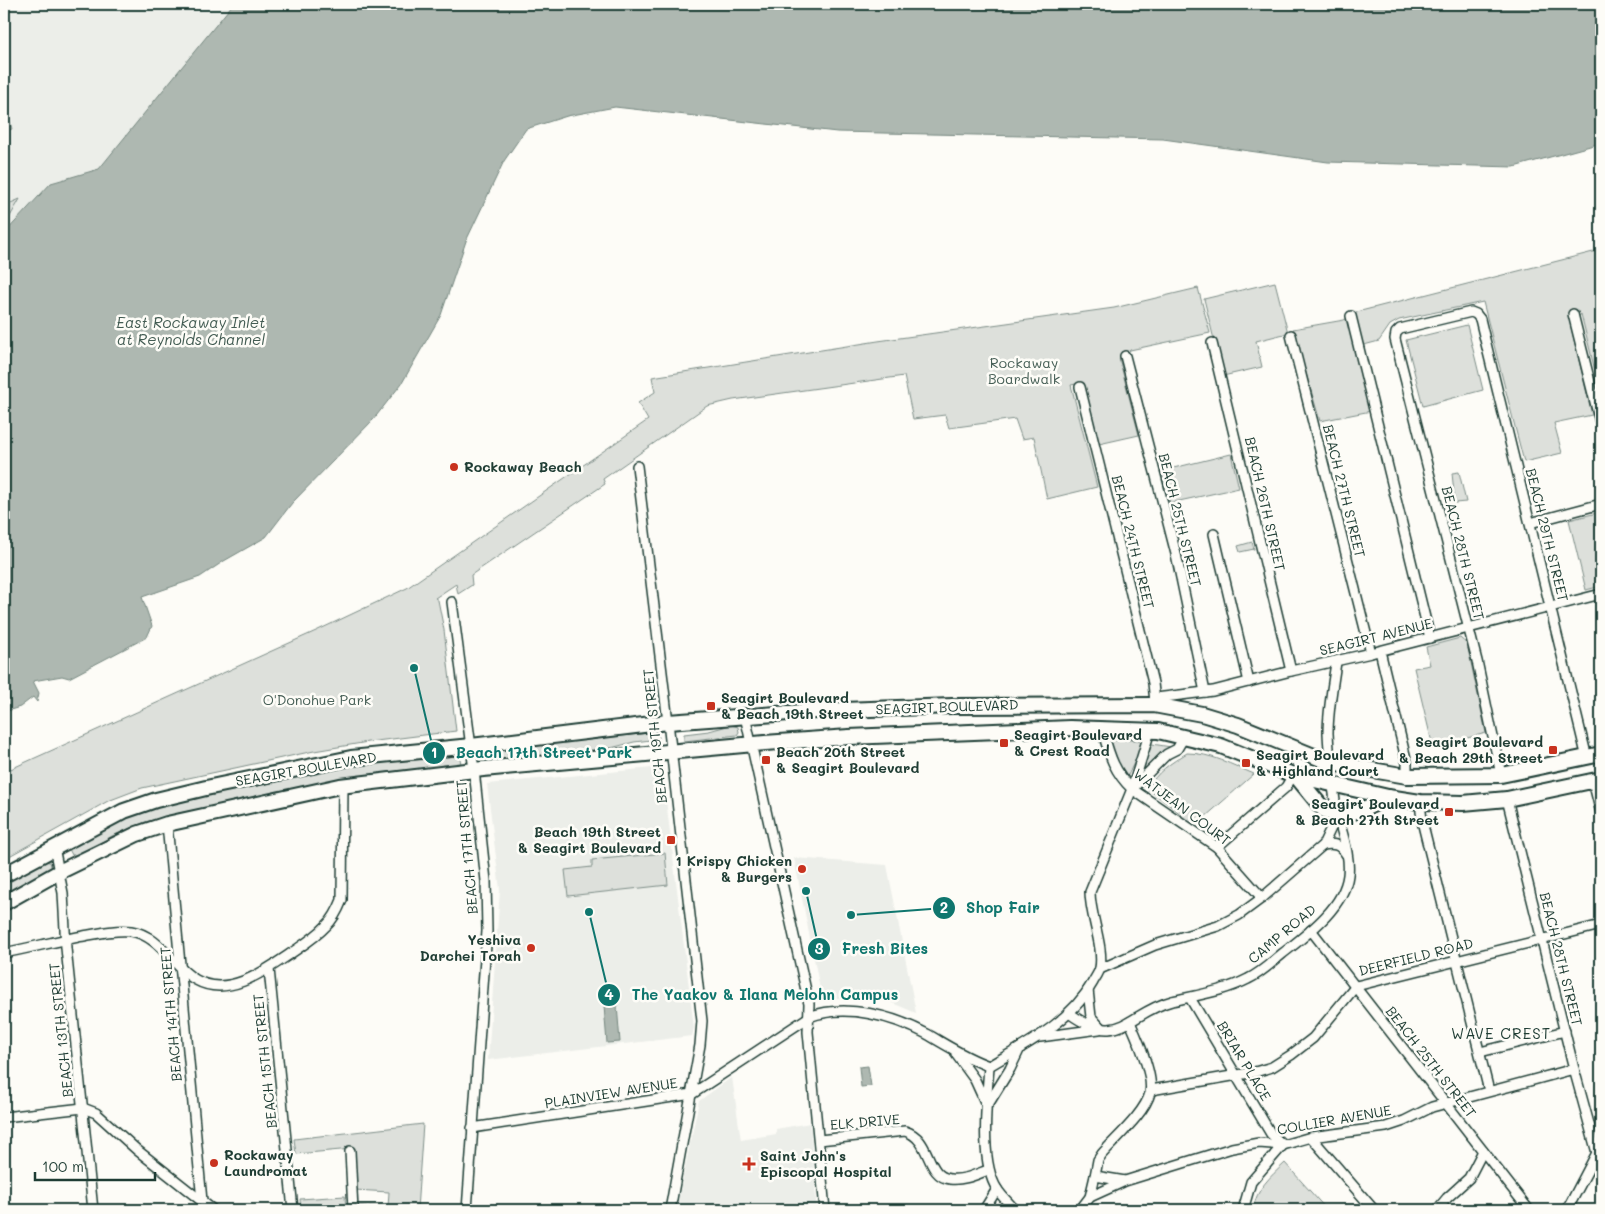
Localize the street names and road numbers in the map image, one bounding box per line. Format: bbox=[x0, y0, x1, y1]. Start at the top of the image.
street label: BEACH 27TH STREET bbox=[1319, 422, 1370, 560]
street label: BEACH 26TH STREET bbox=[1241, 435, 1290, 573]
street label: BEACH 25TH STREET bbox=[1155, 451, 1206, 589]
street label: BEACH 29TH STREET bbox=[1522, 466, 1573, 604]
street label: BEACH 24TH STREET bbox=[1108, 473, 1159, 611]
street label: BEACH 28TH STREET bbox=[1438, 484, 1489, 622]
street label: SEAGIRT AVENUE bbox=[1317, 613, 1434, 660]
street label: BEACH 19TH STREET bbox=[638, 668, 671, 804]
street label: SEAGIRT BOULEVARD bbox=[875, 695, 1019, 718]
street label: SEAGIRT BOULEVARD bbox=[234, 747, 378, 790]
street label: WATJEAN COURT bbox=[1130, 764, 1235, 850]
street label: BEACH 17TH STREET bbox=[451, 779, 482, 915]
street label: BEACH 28TH STREET bbox=[1536, 890, 1587, 1028]
street label: CAMP ROAD bbox=[1244, 900, 1320, 968]
street label: DEERFIELD ROAD bbox=[1357, 933, 1475, 980]
street label: BEACH 14TH STREET bbox=[155, 946, 186, 1082]
street label: BEACH 13TH STREET bbox=[44, 962, 77, 1098]
street label: BEACH 15TH STREET bbox=[248, 993, 281, 1129]
street label: BEACH 25TH STREET bbox=[1382, 1002, 1481, 1122]
street label: BRIAR PLACE bbox=[1213, 1017, 1276, 1104]
street label: PLAINVIEW AVENUE bbox=[543, 1073, 679, 1112]
street label: COLLIER AVENUE bbox=[1275, 1100, 1393, 1139]
street label: ELK DRIVE bbox=[829, 1109, 901, 1134]

